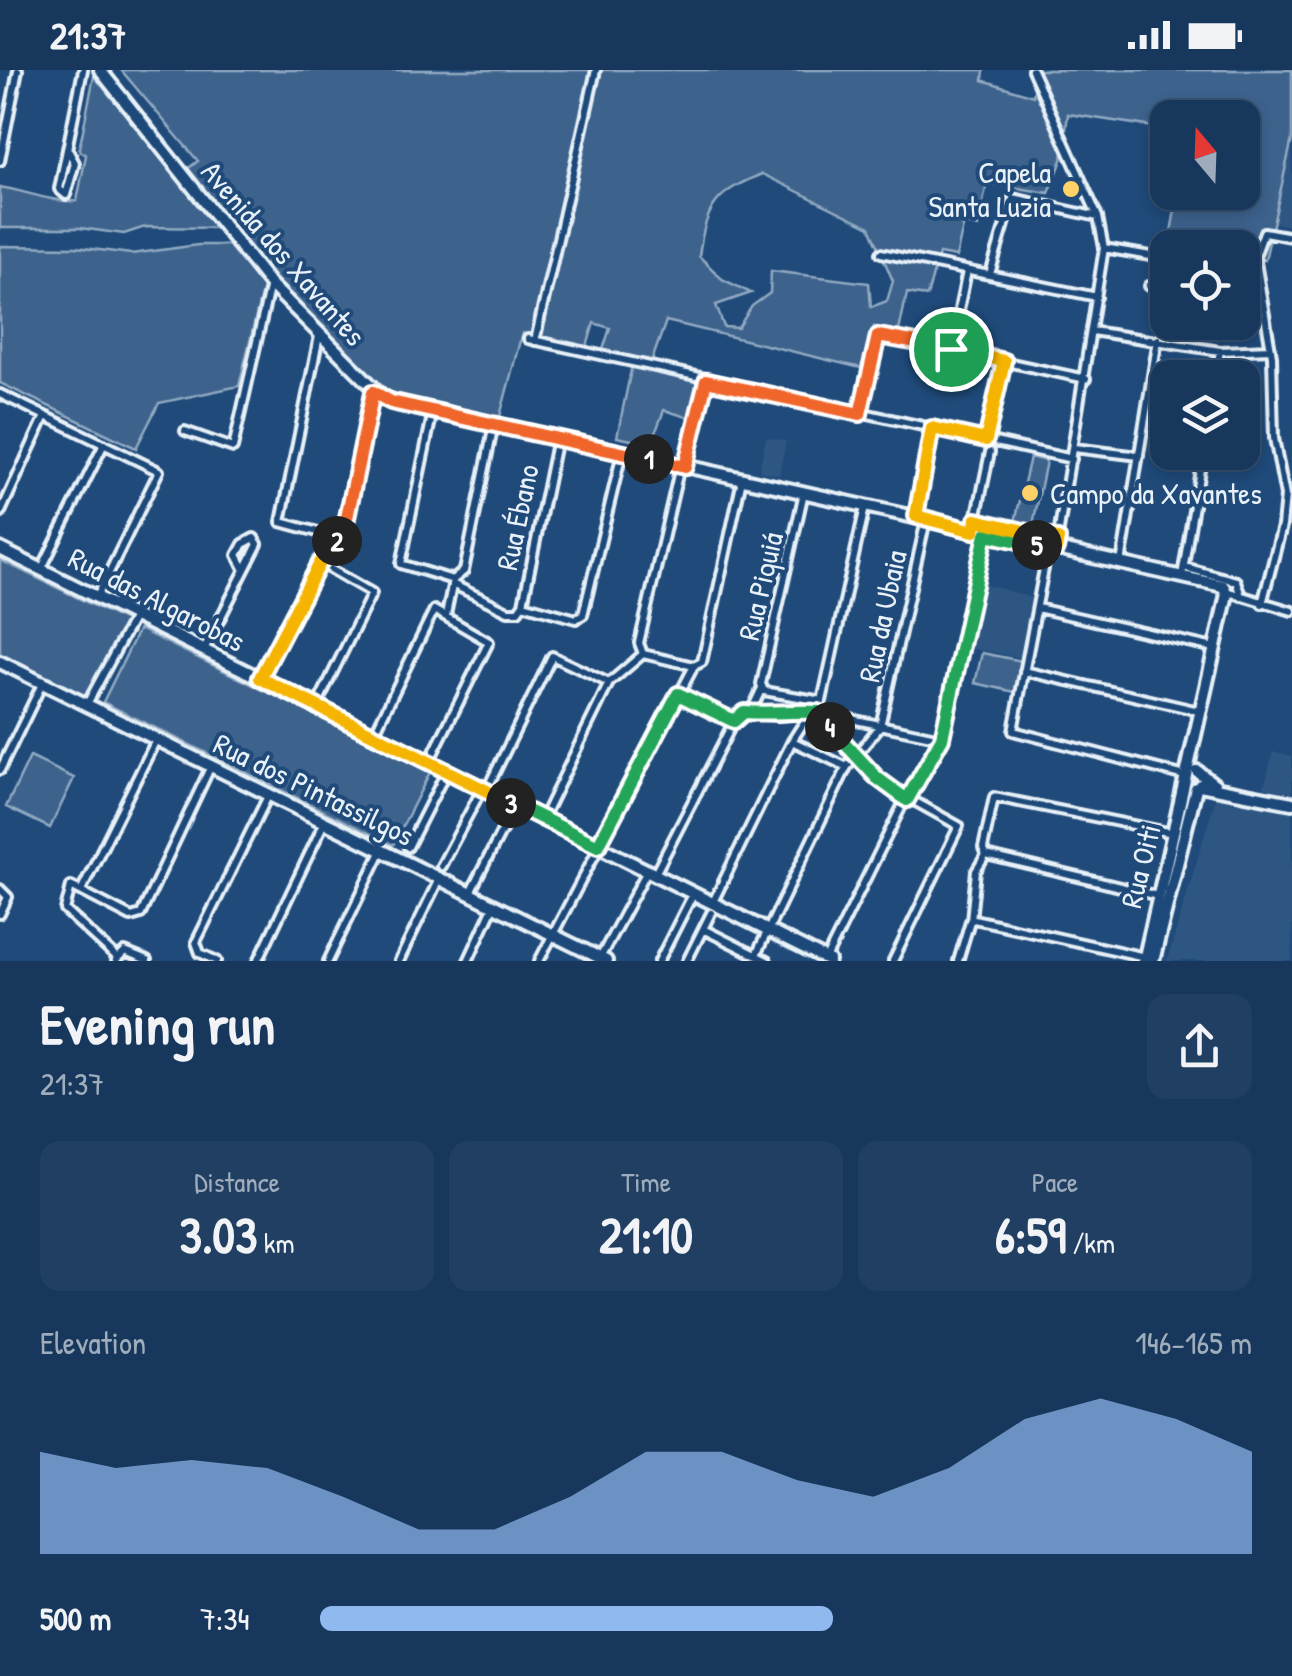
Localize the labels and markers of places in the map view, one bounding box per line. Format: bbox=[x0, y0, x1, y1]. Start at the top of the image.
place label: Capela Santa Luzia bbox=[928, 152, 1051, 226]
marker: Capela Santa Luzia bbox=[1060, 178, 1082, 200]
pin bbox=[909, 307, 994, 392]
pin: 1 bbox=[624, 434, 674, 484]
place label: Campo da Xavantes bbox=[1050, 473, 1262, 513]
marker: Campo da Xavantes bbox=[1019, 482, 1041, 504]
pin: 2 bbox=[312, 516, 362, 566]
pin: 5 bbox=[1012, 520, 1062, 570]
pin: 4 bbox=[805, 702, 855, 752]
pin: 3 bbox=[486, 778, 536, 828]

